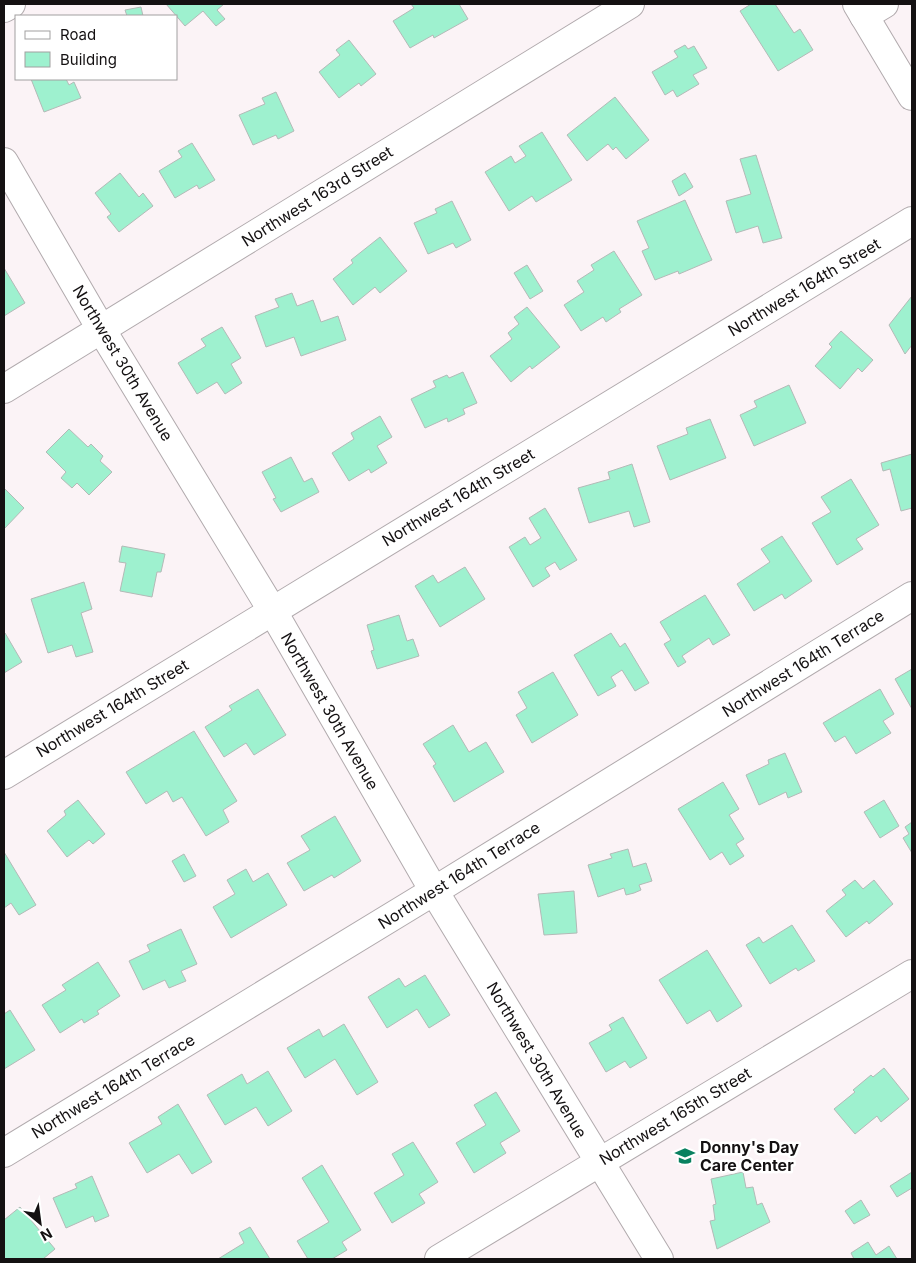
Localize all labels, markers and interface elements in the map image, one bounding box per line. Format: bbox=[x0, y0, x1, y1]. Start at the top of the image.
legend bbox=[15, 15, 178, 80]
text: Road bbox=[60, 25, 96, 44]
text: Building bbox=[60, 50, 117, 69]
street label: Northwest 163rd Street bbox=[238, 141, 396, 251]
street label: Northwest 164th Street bbox=[724, 234, 884, 340]
street label: Northwest 30th Avenue bbox=[68, 281, 178, 445]
street label: Northwest 164th Street bbox=[378, 444, 538, 550]
street label: Northwest 164th Terrace bbox=[718, 605, 888, 721]
street label: Northwest 30th Avenue bbox=[277, 629, 383, 793]
street label: Northwest 164th Street bbox=[32, 655, 192, 761]
street label: Northwest 164th Terrace bbox=[374, 817, 544, 933]
street label: Northwest 30th Avenue bbox=[482, 978, 592, 1142]
street label: Northwest 164th Terrace bbox=[28, 1029, 198, 1143]
street label: Northwest 165th Street bbox=[596, 1063, 754, 1169]
place label: Donny's Day Care Center bbox=[700, 1137, 799, 1175]
school or university icon: Donny's Day Care Center bbox=[674, 1145, 696, 1167]
north arrow bbox=[15, 1198, 65, 1248]
text: N bbox=[38, 1225, 55, 1245]

